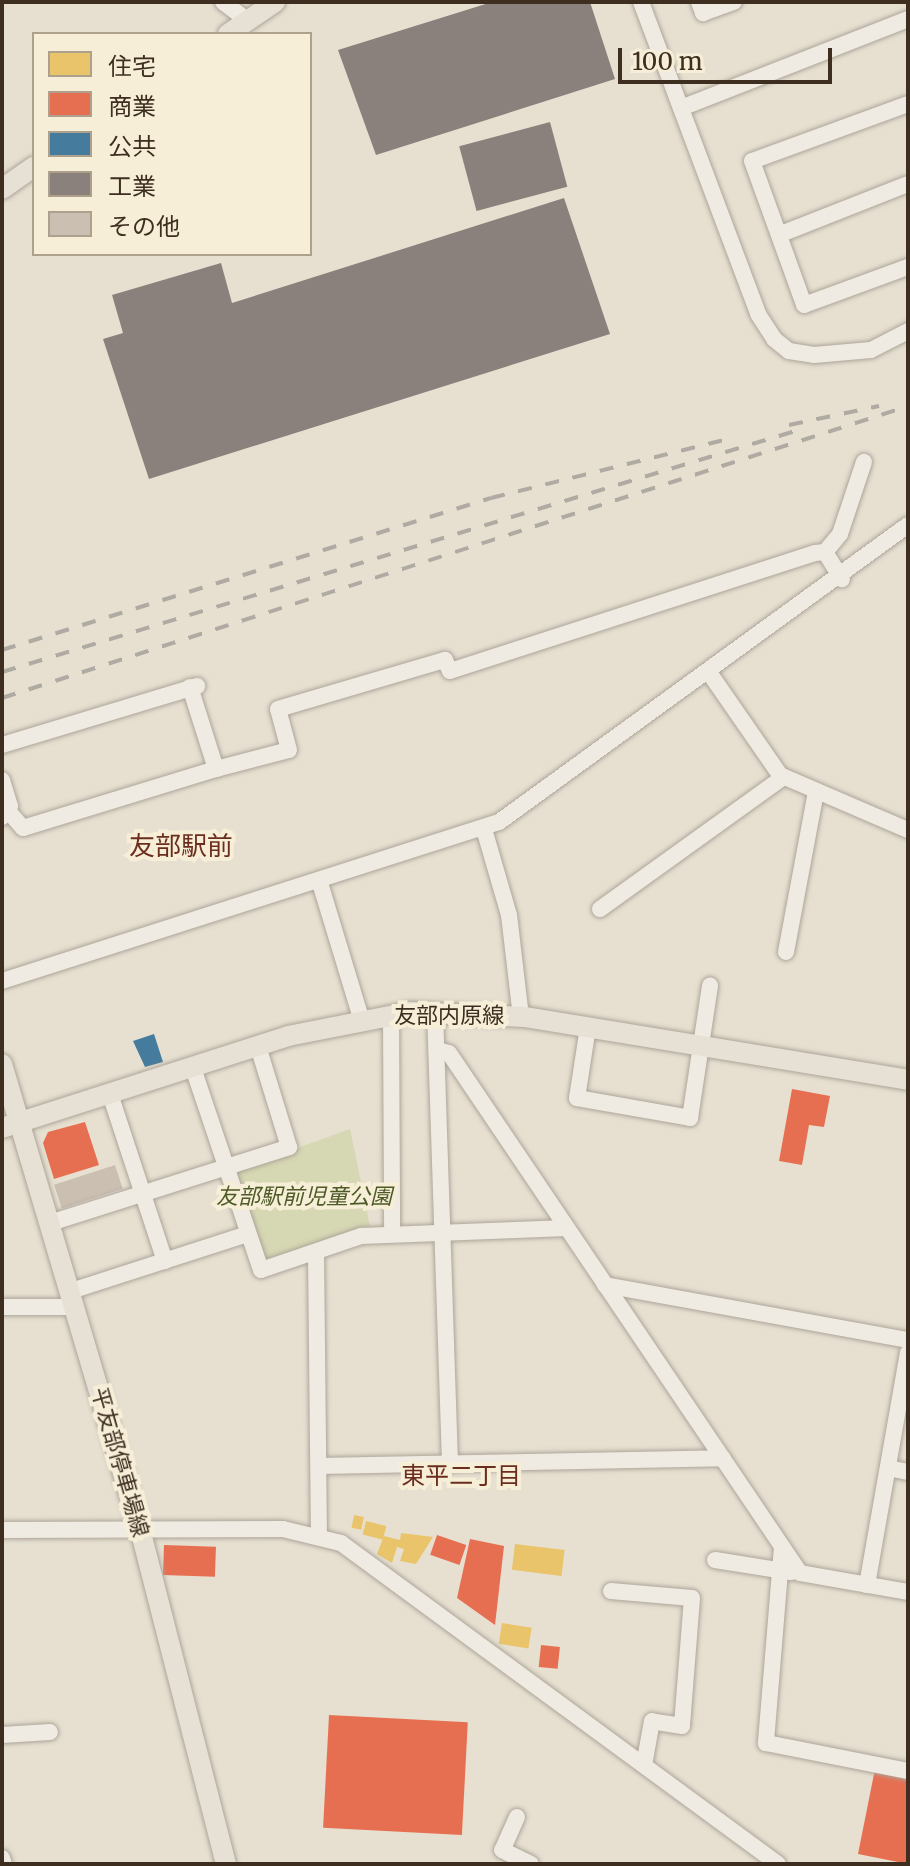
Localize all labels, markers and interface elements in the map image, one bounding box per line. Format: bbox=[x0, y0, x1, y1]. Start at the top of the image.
legend bbox=[32, 32, 312, 256]
scale bar bbox=[622, 32, 836, 82]
text: 100 m bbox=[632, 46, 702, 77]
text: 住宅 bbox=[108, 51, 156, 82]
text: 商業 bbox=[108, 91, 156, 122]
text: 公共 bbox=[108, 131, 156, 162]
text: 工業 bbox=[108, 171, 156, 202]
text: その他 bbox=[108, 211, 180, 242]
district label: 友部駅前 bbox=[129, 830, 233, 862]
street label: 友部内原線 bbox=[394, 1003, 504, 1029]
park label: 友部駅前児童公園 bbox=[216, 1184, 392, 1210]
street label: 平友部停車場線 bbox=[86, 1384, 154, 1540]
district label: 東平二丁目 bbox=[401, 1462, 521, 1490]

